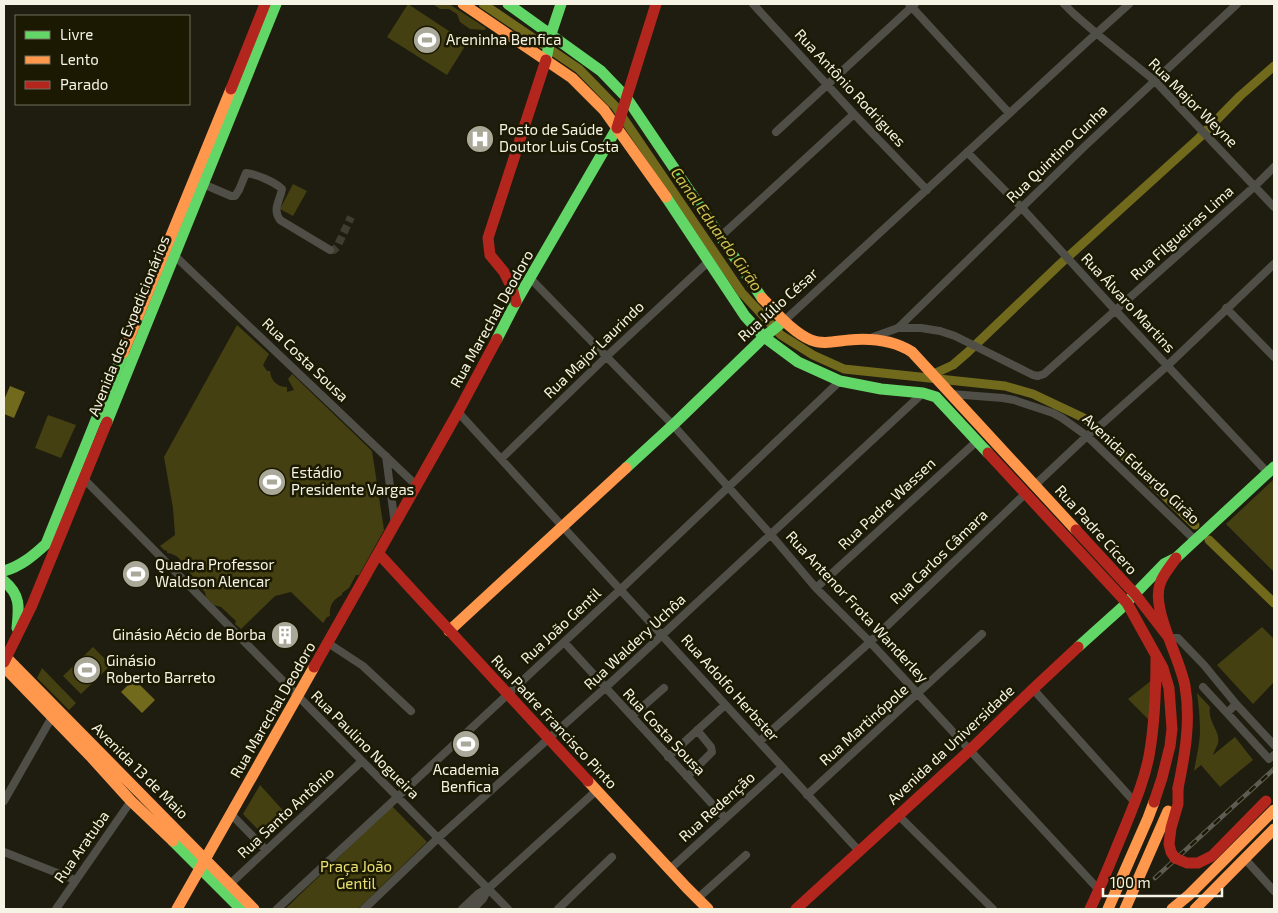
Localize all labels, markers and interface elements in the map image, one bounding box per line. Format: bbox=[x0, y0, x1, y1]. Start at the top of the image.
legend bbox=[15, 15, 190, 105]
text: Livre bbox=[60, 25, 93, 43]
sports icon: Areninha Benfica bbox=[412, 25, 442, 55]
street label: Rua Antônio Rodrigues bbox=[792, 25, 910, 150]
place label: Areninha Benfica bbox=[446, 30, 561, 48]
text: Lento bbox=[60, 50, 99, 68]
street label: Rua Major Weyne bbox=[1145, 54, 1242, 151]
text: Parado bbox=[60, 75, 108, 93]
street label: Rua Quintino Cunha bbox=[1002, 101, 1111, 207]
place label: Posto de Saúde Doutor Luis Costa bbox=[499, 120, 619, 155]
hospital icon: Posto de Saúde Doutor Luis Costa bbox=[465, 124, 495, 154]
water label: Canal Eduardo Girão bbox=[667, 163, 767, 294]
street label: Rua Filgueiras Lima bbox=[1126, 181, 1237, 283]
street label: Avenida dos Expedicionários bbox=[83, 233, 173, 419]
street label: Rua Marechal Deodoro bbox=[446, 247, 536, 390]
street label: Rua Álvaro Martins bbox=[1078, 249, 1179, 356]
street label: Rua Júlio César bbox=[734, 264, 821, 345]
street label: Rua Major Laurindo bbox=[540, 297, 648, 402]
street label: Rua Costa Sousa bbox=[259, 314, 352, 405]
street label: Avenida Eduardo Girão bbox=[1079, 409, 1204, 527]
street label: Rua Padre Wassen bbox=[834, 454, 939, 553]
place label: Estádio Presidente Vargas bbox=[291, 463, 414, 498]
sports icon: Estádio Presidente Vargas bbox=[257, 467, 287, 497]
street label: Rua Padre Cícero bbox=[1052, 481, 1142, 578]
street label: Rua Carlos Câmara bbox=[886, 505, 991, 607]
street label: Rua Antenor Frota Wanderley bbox=[783, 527, 933, 686]
place label: Quadra Professor Waldson Alencar bbox=[155, 555, 275, 590]
sports icon: Quadra Professor Waldson Alencar bbox=[121, 559, 151, 589]
street label: Rua João Gentil bbox=[517, 583, 604, 667]
street label: Rua Waldery Uchôa bbox=[580, 590, 689, 693]
building icon: Ginásio Aécio de Borba bbox=[270, 620, 300, 650]
place label: Ginásio Aécio de Borba bbox=[112, 625, 266, 643]
street label: Rua Adolfo Herbster bbox=[678, 630, 783, 744]
street label: Rua Marechal Deodoro bbox=[226, 638, 319, 781]
place label: Ginásio Roberto Barreto bbox=[106, 651, 216, 686]
street label: Rua Padre Francisco Pinto bbox=[488, 651, 621, 792]
sports icon: Ginásio Roberto Barreto bbox=[72, 655, 102, 685]
street label: Rua Martinópole bbox=[815, 680, 911, 769]
street label: Avenida da Universidade bbox=[883, 681, 1017, 808]
street label: Rua Costa Sousa bbox=[620, 684, 710, 779]
street label: Rua Paulino Nogueira bbox=[308, 686, 424, 802]
street label: Avenida 13 de Maio bbox=[89, 718, 193, 822]
sports icon: Academia Benfica bbox=[451, 729, 481, 759]
place label: Academia Benfica bbox=[433, 760, 499, 795]
street label: Rua Santo Antônio bbox=[233, 763, 337, 862]
street label: Rua Redenção bbox=[675, 767, 759, 846]
street label: Rua Aratuba bbox=[50, 807, 113, 886]
park label: Praça João Gentil bbox=[320, 857, 392, 892]
scale bar bbox=[1103, 866, 1222, 898]
text: 100 m bbox=[1110, 873, 1151, 891]

